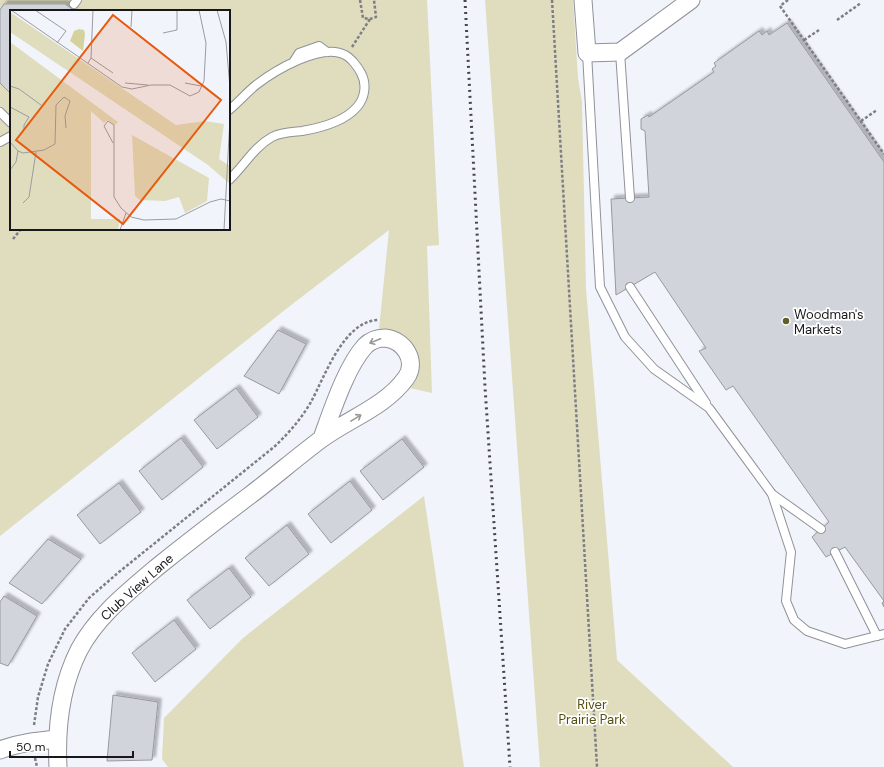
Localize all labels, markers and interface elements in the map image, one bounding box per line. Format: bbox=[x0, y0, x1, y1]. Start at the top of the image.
inset map bbox=[10, 10, 230, 230]
place label: Woodman's Markets bbox=[794, 306, 864, 338]
marker: Woodman's Markets bbox=[781, 316, 791, 326]
one-way arrow bbox=[370, 337, 382, 345]
one-way arrow bbox=[350, 414, 362, 422]
street label: Club View Lane bbox=[97, 550, 177, 624]
park label: River Prairie Park bbox=[559, 696, 626, 728]
scale bar bbox=[10, 733, 133, 759]
text: 50 m bbox=[16, 739, 45, 755]

